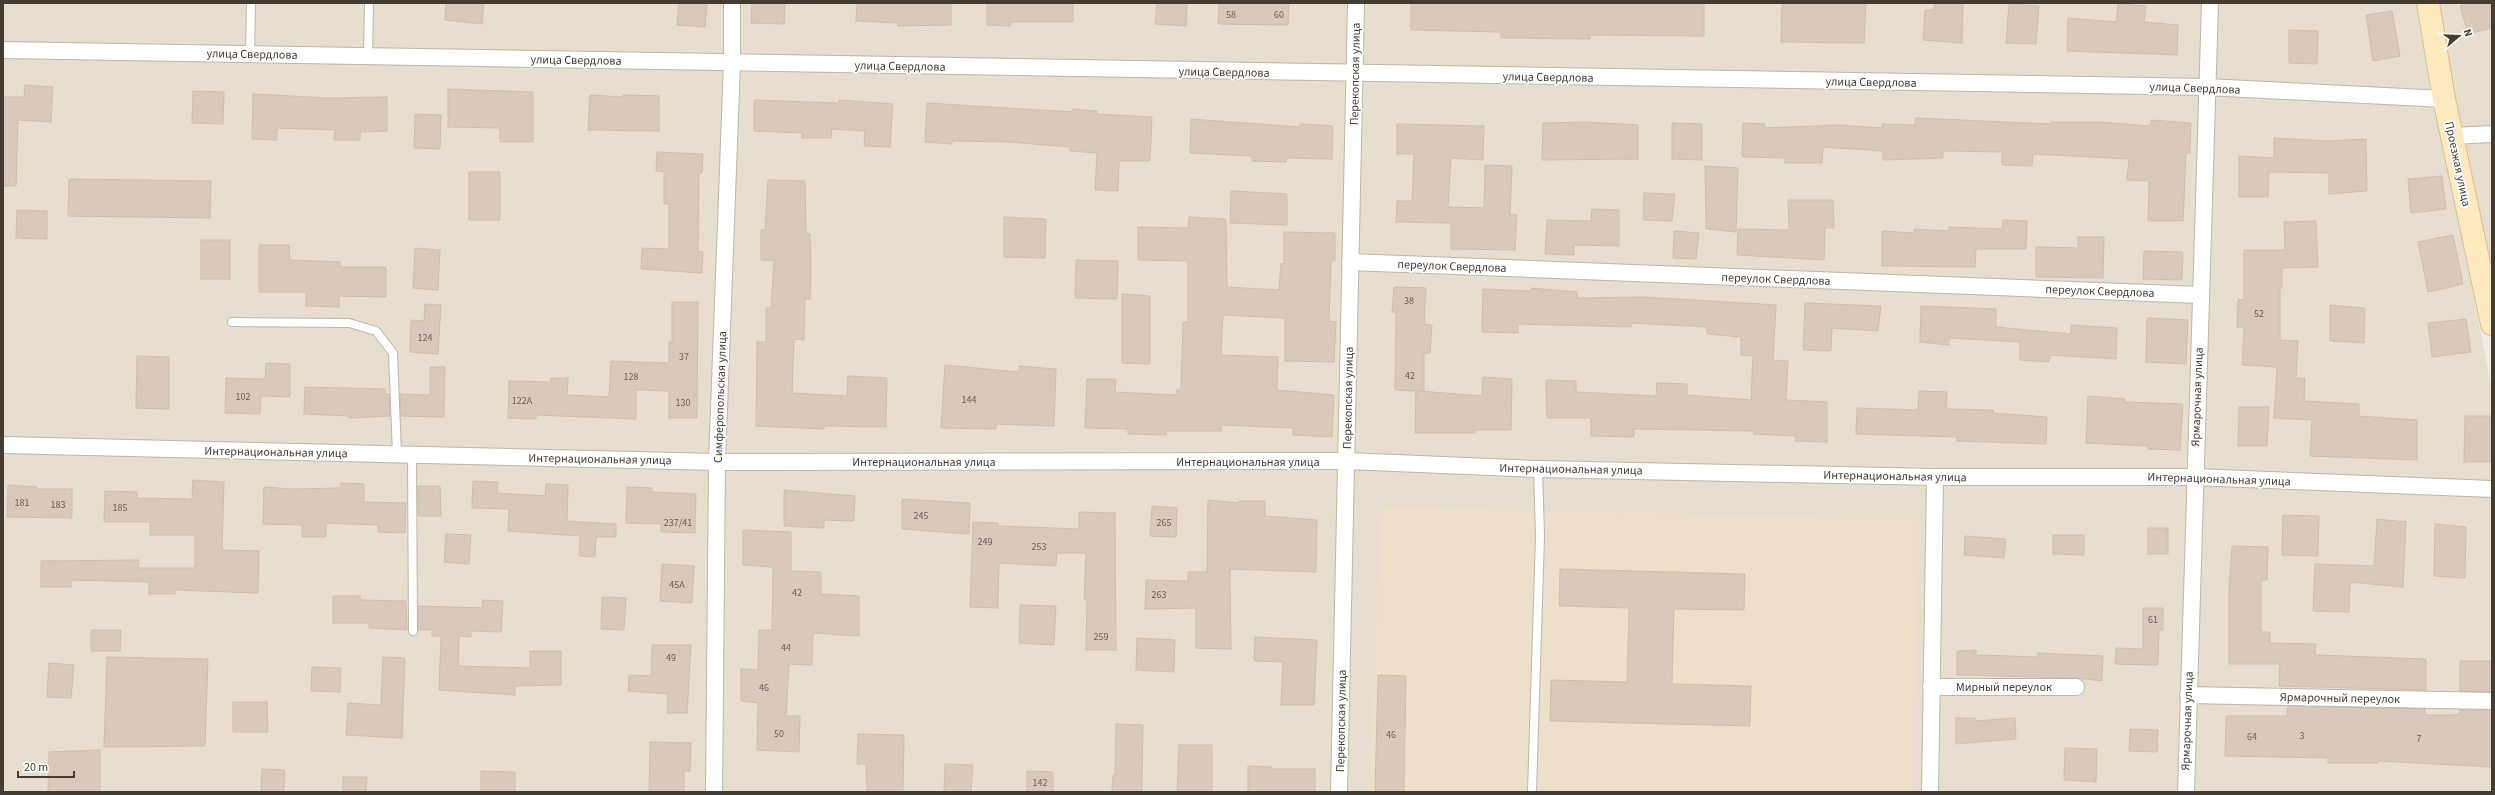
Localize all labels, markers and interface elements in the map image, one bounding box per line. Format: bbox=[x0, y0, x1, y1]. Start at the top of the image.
house number: 58 bbox=[1226, 8, 1236, 22]
house number: 60 bbox=[1274, 8, 1284, 22]
north arrow bbox=[2439, 16, 2479, 56]
street label: Перекопская улица bbox=[1346, 23, 1365, 125]
text: N bbox=[2460, 27, 2476, 39]
street label: улица Свердлова bbox=[206, 45, 298, 64]
street label: улица Свердлова bbox=[530, 51, 622, 70]
street label: улица Свердлова bbox=[854, 57, 946, 76]
street label: улица Свердлова bbox=[1178, 63, 1270, 82]
street label: улица Свердлова bbox=[1502, 68, 1594, 87]
street label: улица Свердлова bbox=[1825, 73, 1917, 92]
street label: улица Свердлова bbox=[2149, 78, 2241, 99]
street label: Проезжая улица bbox=[2440, 120, 2475, 208]
street label: переулок Свердлова bbox=[1397, 256, 1507, 277]
street label: переулок Свердлова bbox=[1721, 269, 1831, 290]
street label: переулок Свердлова bbox=[2045, 281, 2155, 302]
house number: 38 bbox=[1404, 294, 1414, 308]
house number: 52 bbox=[2254, 307, 2264, 321]
house number: 124 bbox=[418, 331, 432, 345]
street label: Симферопольская улица bbox=[710, 331, 731, 463]
street label: Перекопская улица bbox=[1339, 347, 1358, 449]
street label: Ярмарочная улица bbox=[2187, 347, 2208, 447]
house number: 37 bbox=[679, 350, 689, 364]
house number: 42 bbox=[1405, 369, 1415, 383]
house number: 128 bbox=[624, 370, 638, 384]
house number: 102 bbox=[236, 390, 250, 404]
house number: 144 bbox=[962, 393, 976, 407]
house number: 122А bbox=[512, 394, 533, 408]
house number: 130 bbox=[676, 396, 690, 410]
street label: Интернациональная улица bbox=[204, 443, 348, 462]
street label: Интернациональная улица bbox=[528, 450, 672, 469]
street label: Интернациональная улица bbox=[852, 454, 996, 471]
street label: Интернациональная улица bbox=[1176, 454, 1320, 471]
street label: Интернациональная улица bbox=[1499, 460, 1643, 479]
street label: Интернациональная улица bbox=[1823, 467, 1967, 486]
street label: Интернациональная улица bbox=[2147, 469, 2291, 490]
house number: 181 bbox=[15, 496, 29, 510]
house number: 183 bbox=[51, 498, 65, 512]
house number: 185 bbox=[113, 501, 127, 515]
house number: 245 bbox=[914, 509, 928, 523]
house number: 237/41 bbox=[664, 516, 692, 530]
house number: 265 bbox=[1157, 516, 1171, 530]
house number: 249 bbox=[978, 535, 992, 549]
house number: 253 bbox=[1032, 540, 1046, 554]
house number: 45А bbox=[669, 578, 685, 592]
house number: 42 bbox=[792, 586, 802, 600]
house number: 263 bbox=[1152, 588, 1166, 602]
house number: 61 bbox=[2148, 613, 2158, 627]
house number: 259 bbox=[1094, 630, 1108, 644]
house number: 44 bbox=[781, 641, 791, 655]
house number: 49 bbox=[666, 651, 676, 665]
street label: Перекопская улица bbox=[1332, 670, 1351, 772]
street label: Ярмарочная улица bbox=[2177, 671, 2198, 771]
street label: Мирный переулок bbox=[1956, 679, 2052, 696]
house number: 46 bbox=[759, 681, 769, 695]
street label: Ярмарочный переулок bbox=[2280, 689, 2400, 708]
house number: 50 bbox=[774, 727, 784, 741]
house number: 46 bbox=[1386, 728, 1396, 742]
house number: 3 bbox=[2300, 729, 2305, 743]
house number: 64 bbox=[2247, 730, 2257, 744]
house number: 7 bbox=[2417, 732, 2422, 746]
scale bar bbox=[18, 753, 74, 779]
text: 20 m bbox=[24, 759, 48, 776]
house number: 142 bbox=[1033, 776, 1047, 790]

